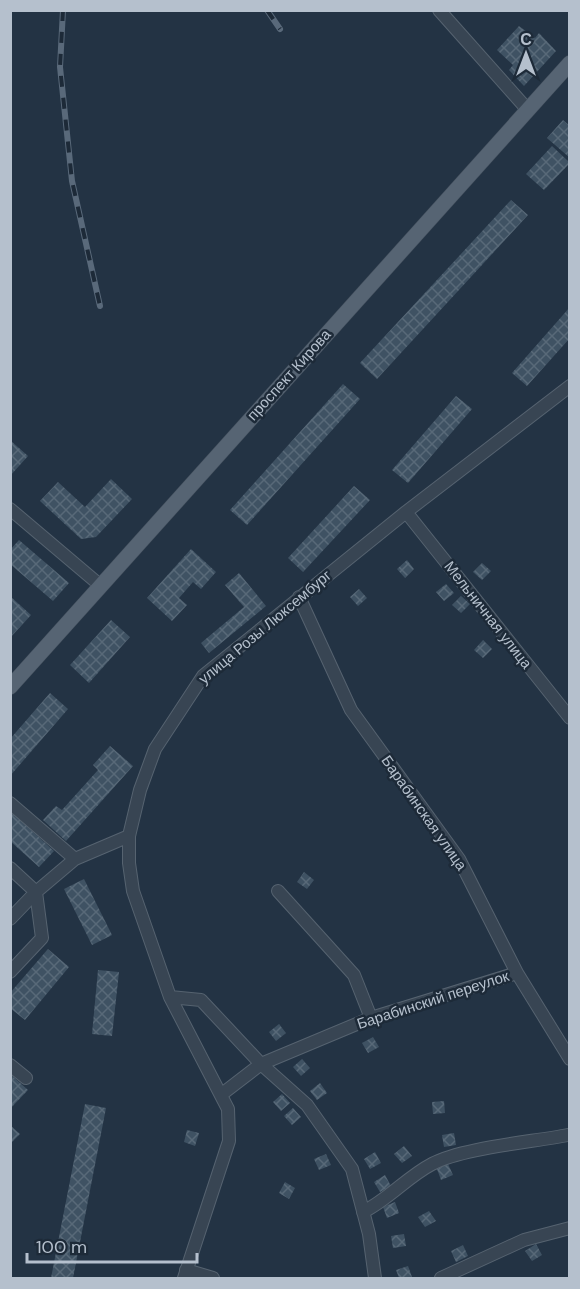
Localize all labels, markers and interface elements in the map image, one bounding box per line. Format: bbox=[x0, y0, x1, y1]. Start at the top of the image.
north arrow bbox=[496, 24, 556, 84]
text: С bbox=[520, 29, 532, 50]
street label: проспект Кирова bbox=[243, 325, 336, 425]
street label: Мельничная улица bbox=[440, 557, 537, 673]
street label: улица Розы Люксембург bbox=[194, 565, 336, 689]
street label: Барабинская улица bbox=[377, 751, 472, 875]
street label: Барабинский переулок bbox=[354, 966, 512, 1034]
scale bar bbox=[27, 1226, 196, 1264]
text: 100 m bbox=[36, 1235, 87, 1259]

